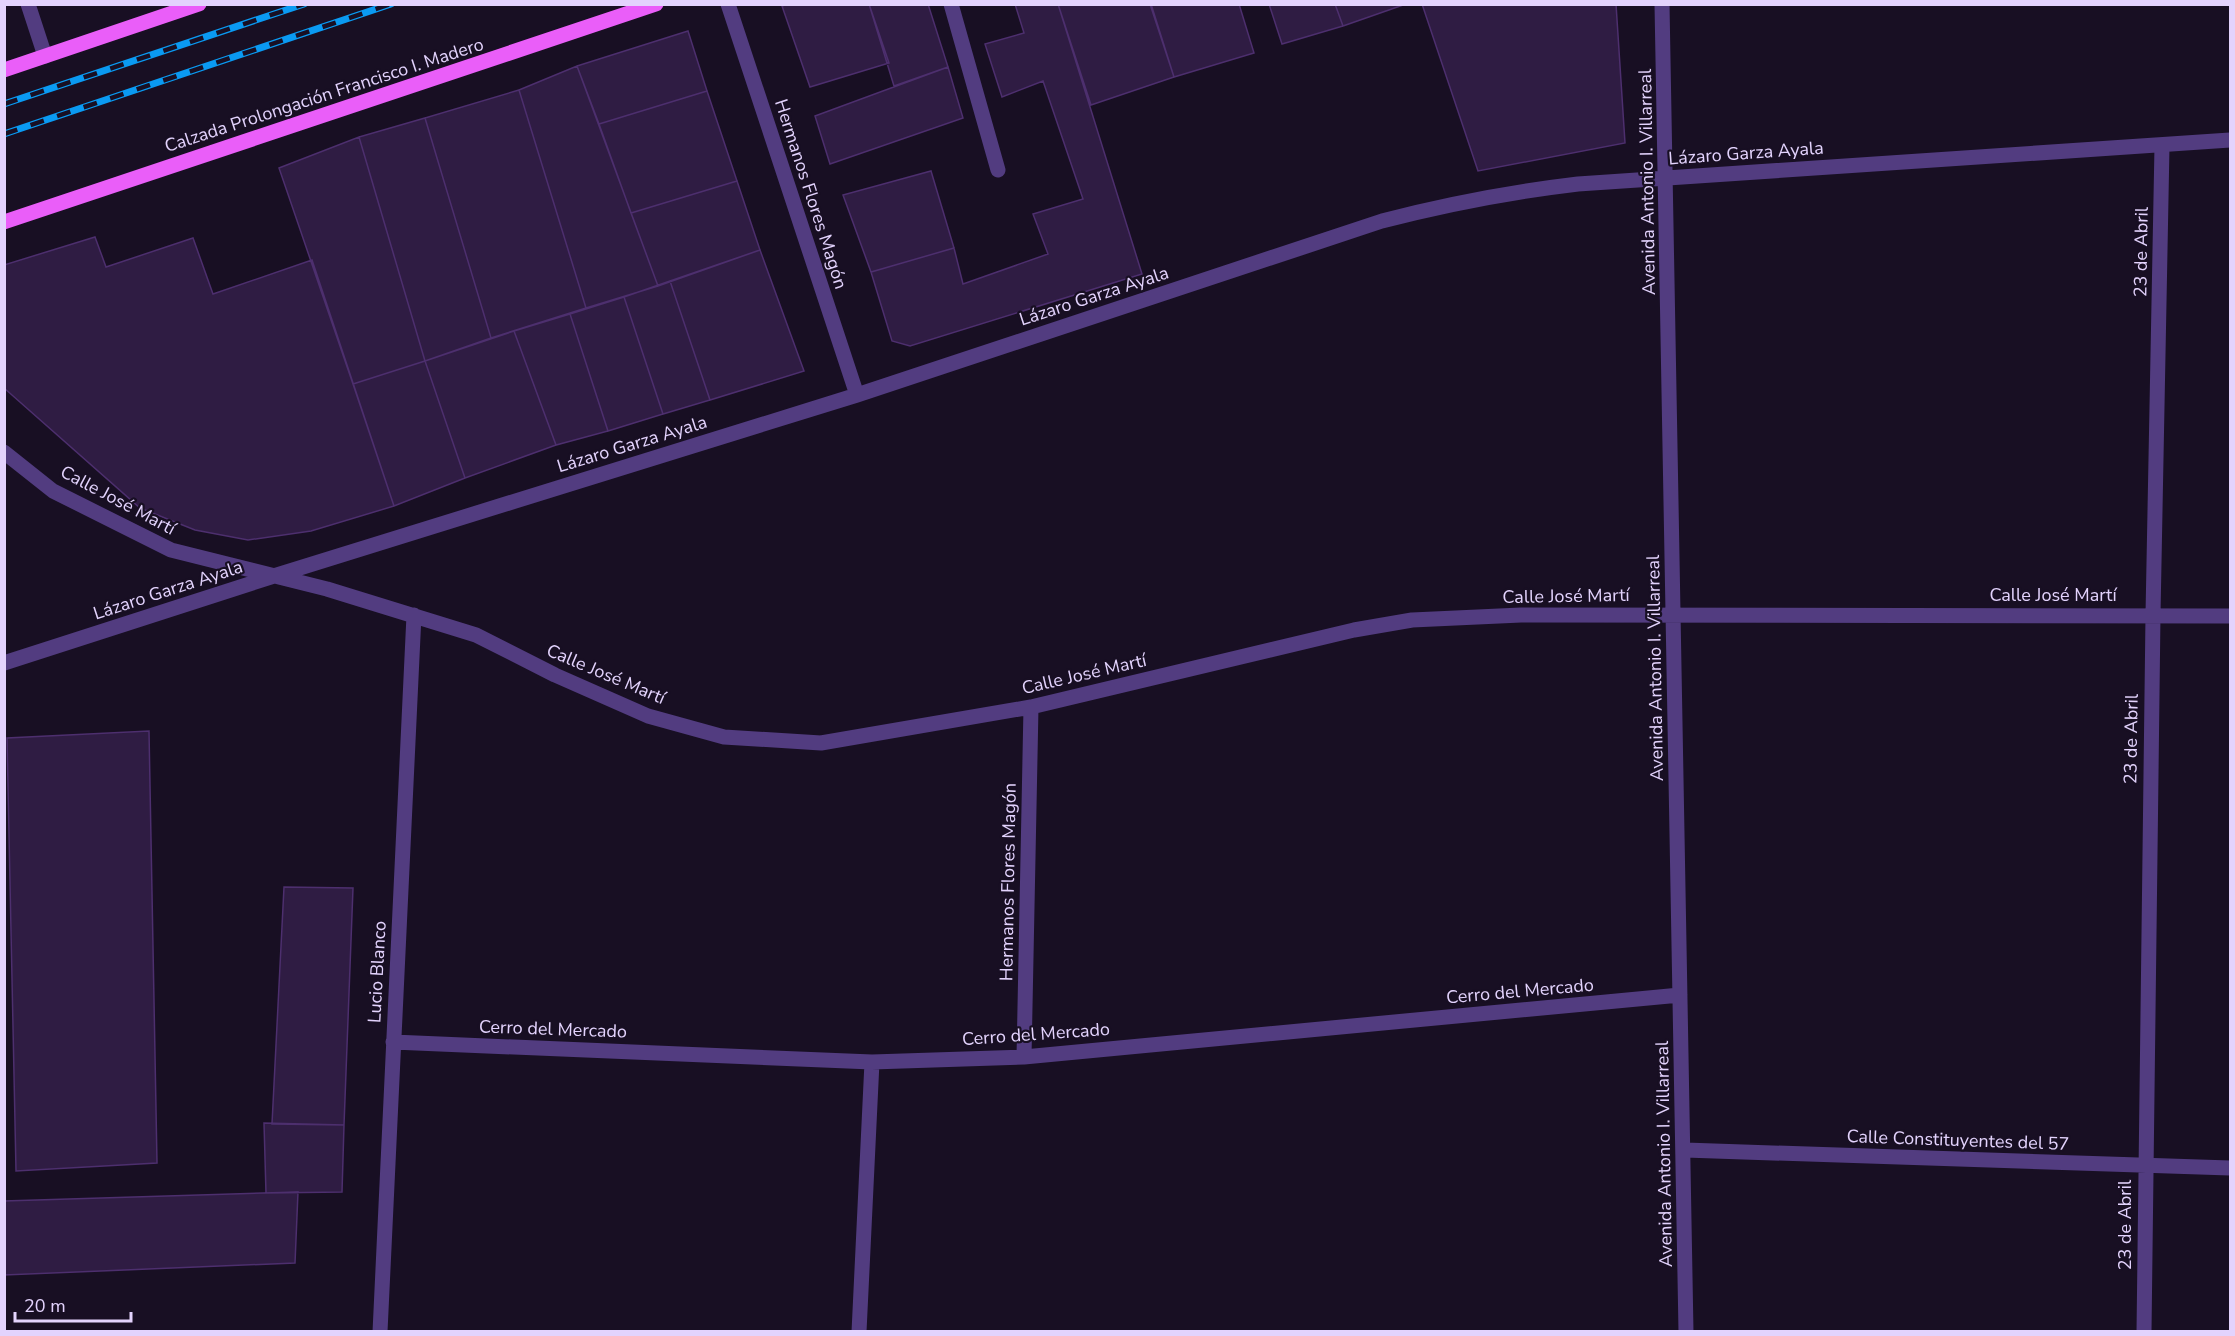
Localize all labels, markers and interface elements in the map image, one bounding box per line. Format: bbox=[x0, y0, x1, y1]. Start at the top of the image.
street label: Calzada Prolongación Francisco I. Madero bbox=[161, 32, 487, 158]
street label: Avenida Antonio I. Villarreal bbox=[1633, 68, 1661, 295]
street label: Hermanos Flores Magón bbox=[769, 96, 853, 292]
street label: Lázaro Garza Ayala bbox=[1668, 136, 1824, 170]
street label: 23 de Abril bbox=[2128, 206, 2154, 297]
street label: Lázaro Garza Ayala bbox=[1016, 261, 1172, 331]
street label: Lázaro Garza Ayala bbox=[554, 410, 710, 478]
street label: Calle José Martí bbox=[56, 460, 180, 541]
street label: Avenida Antonio I. Villarreal bbox=[1641, 554, 1669, 781]
street label: Lázaro Garza Ayala bbox=[90, 555, 246, 625]
street label: Calle José Martí bbox=[1502, 583, 1631, 609]
street label: Calle José Martí bbox=[1989, 583, 2117, 607]
street label: Calle José Martí bbox=[543, 638, 670, 710]
street label: Calle José Martí bbox=[1019, 648, 1149, 700]
street label: 23 de Abril bbox=[2118, 693, 2144, 784]
street label: Hermanos Flores Magón bbox=[994, 783, 1022, 981]
street label: Lucio Blanco bbox=[362, 920, 392, 1024]
street label: Cerro del Mercado bbox=[1445, 973, 1595, 1009]
street label: Cerro del Mercado bbox=[479, 1014, 627, 1044]
street label: Cerro del Mercado bbox=[961, 1017, 1111, 1051]
street label: Avenida Antonio I. Villarreal bbox=[1650, 1040, 1678, 1267]
street label: Calle Constituyentes del 57 bbox=[1846, 1124, 2070, 1156]
street label: 23 de Abril bbox=[2113, 1179, 2137, 1270]
scale bar bbox=[15, 1285, 130, 1323]
text: 20 m bbox=[24, 1294, 66, 1318]

